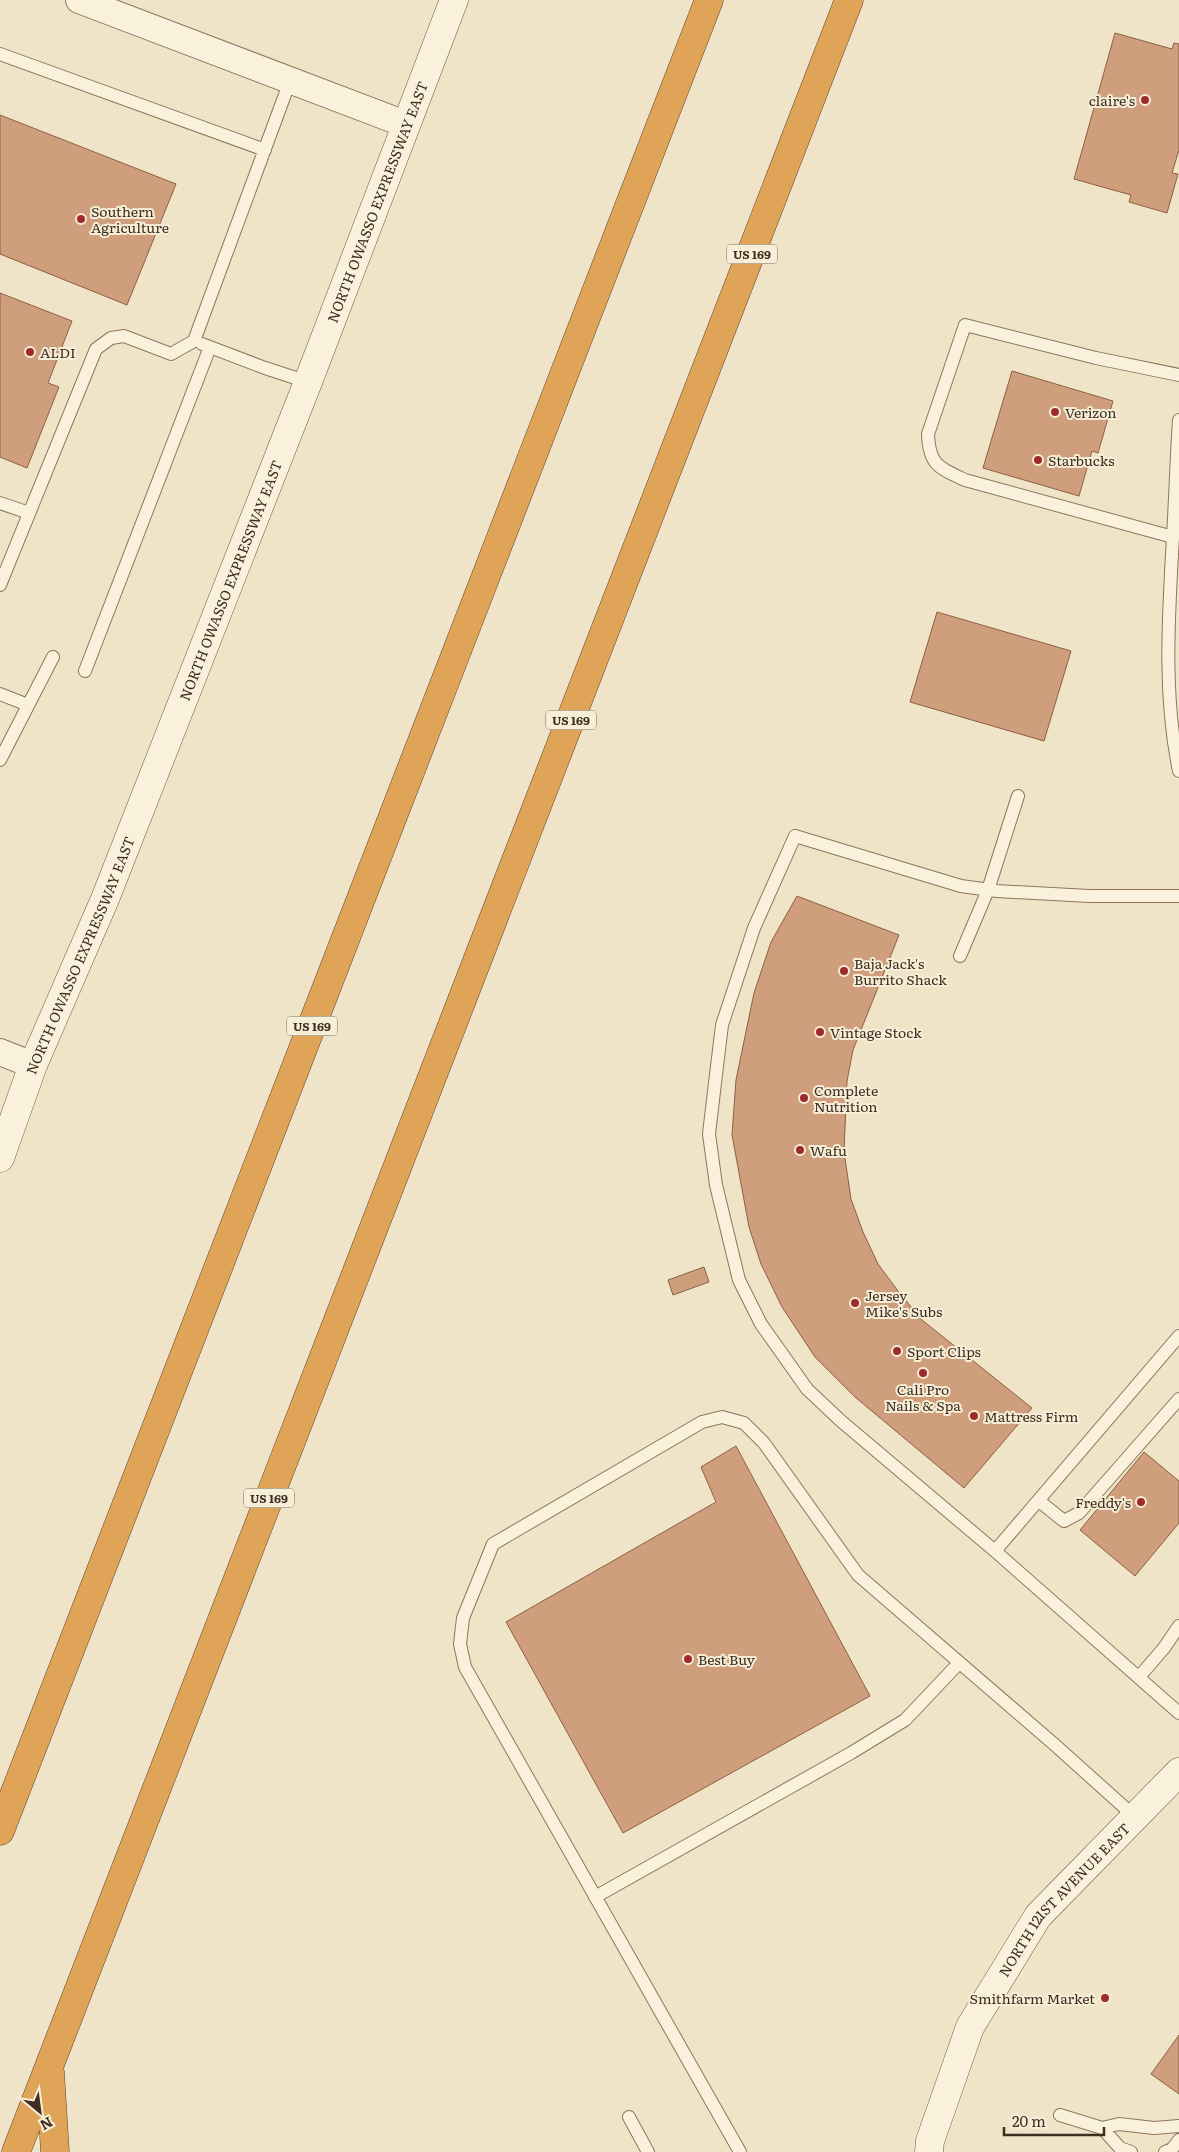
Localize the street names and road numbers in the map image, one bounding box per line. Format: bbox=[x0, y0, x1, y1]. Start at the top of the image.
street label: NORTH OWASSO EXPRESSWAY EAST bbox=[322, 78, 432, 325]
road number: US 169 bbox=[727, 244, 777, 264]
street label: NORTH OWASSO EXPRESSWAY EAST bbox=[174, 457, 286, 704]
road number: US 169 bbox=[546, 710, 596, 730]
street label: NORTH OWASSO EXPRESSWAY EAST bbox=[21, 833, 139, 1077]
road number: US 169 bbox=[287, 1016, 337, 1036]
road number: US 169 bbox=[244, 1489, 294, 1508]
street label: NORTH 121ST AVENUE EAST bbox=[993, 1818, 1134, 1980]

